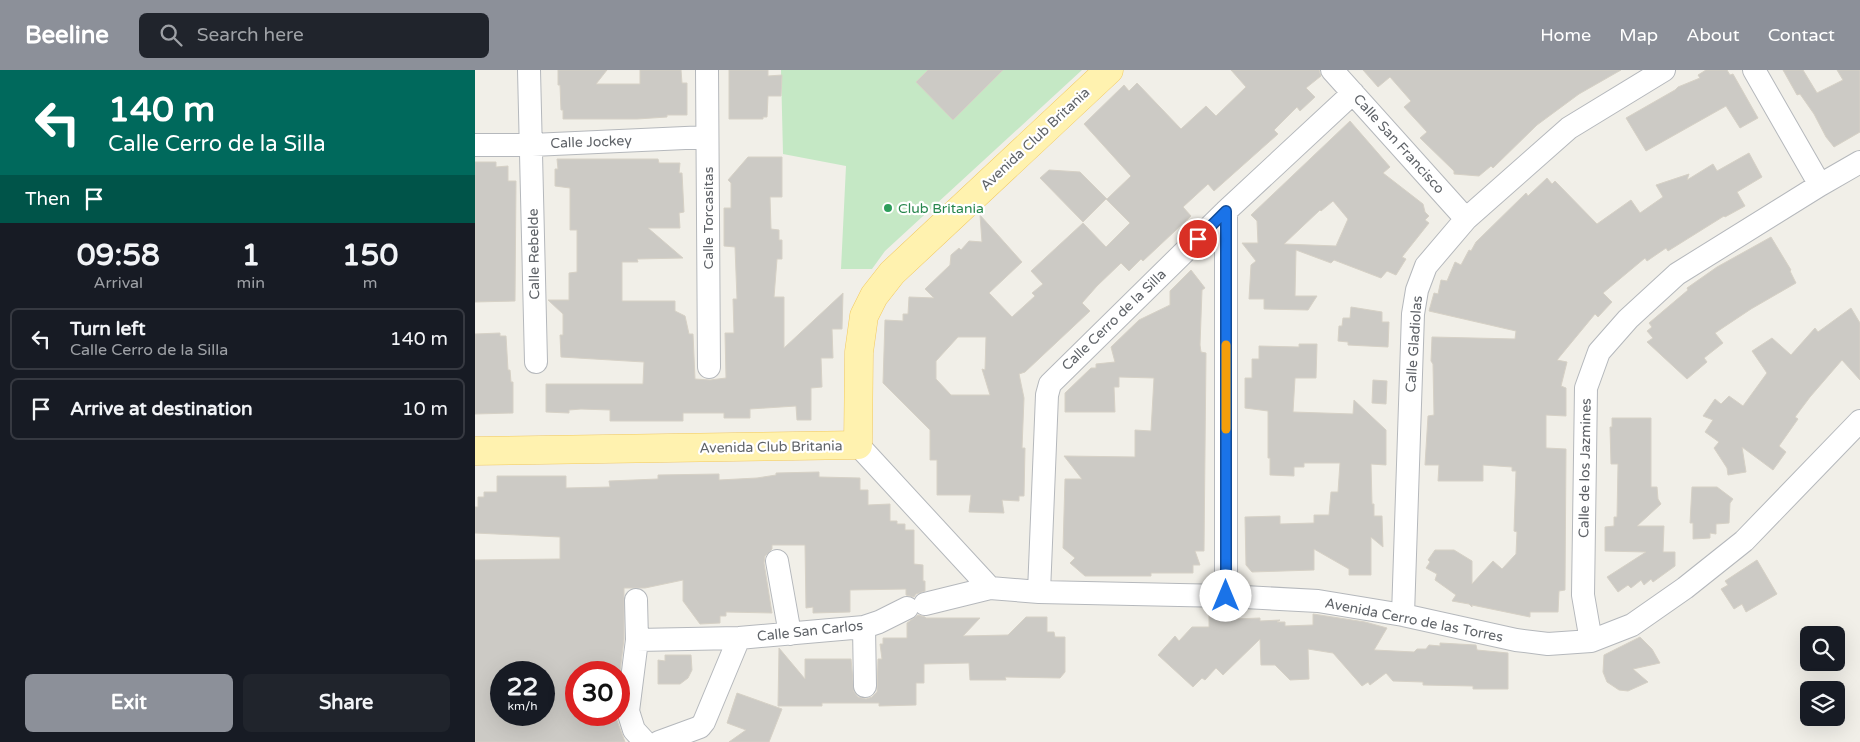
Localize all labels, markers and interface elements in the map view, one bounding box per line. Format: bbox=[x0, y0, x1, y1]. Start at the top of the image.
search box bbox=[139, 13, 489, 58]
text: Beeline bbox=[25, 21, 109, 50]
icon: search bbox=[157, 21, 185, 49]
text: Search here bbox=[197, 24, 304, 46]
text: Home bbox=[1540, 24, 1591, 46]
text: Map bbox=[1619, 24, 1658, 46]
text: About bbox=[1686, 24, 1740, 46]
text: Contact bbox=[1768, 24, 1835, 46]
street label: Avenida Club Britania bbox=[977, 84, 1093, 194]
text: 140 m bbox=[108, 89, 215, 131]
icon: left bbox=[25, 90, 90, 155]
street label: Calle San Francisco bbox=[1350, 91, 1448, 197]
text: Calle Cerro de la Silla bbox=[108, 131, 326, 157]
street label: Calle Jockey bbox=[550, 132, 633, 152]
street label: Calle Torcasitas bbox=[700, 166, 717, 269]
icon: arrive bbox=[80, 185, 108, 213]
text: Then bbox=[25, 188, 70, 210]
place label: Club Britania bbox=[898, 200, 984, 217]
marker: Club Britania bbox=[882, 202, 894, 214]
street label: Calle Rebelde bbox=[525, 208, 543, 300]
pin bbox=[1177, 218, 1219, 260]
icon: arrive bbox=[1184, 225, 1212, 253]
text: 09:58 bbox=[77, 237, 160, 274]
text: 1 bbox=[241, 237, 260, 274]
text: 150 bbox=[342, 237, 398, 274]
street label: Calle Cerro de la Silla bbox=[1058, 266, 1170, 374]
text: Arrival bbox=[94, 273, 143, 293]
text: min bbox=[237, 273, 265, 293]
text: m bbox=[363, 273, 377, 293]
street label: Calle Gladiolas bbox=[1402, 295, 1426, 393]
text: Turn left bbox=[70, 318, 146, 340]
icon: left bbox=[27, 325, 55, 353]
text: 140 m bbox=[390, 328, 448, 350]
text: Calle Cerro de la Silla bbox=[70, 340, 228, 360]
icon: arrive bbox=[27, 395, 55, 423]
text: Arrive at destination bbox=[70, 398, 253, 420]
text: 10 m bbox=[402, 398, 448, 420]
street label: Calle de los Jazmines bbox=[1575, 398, 1595, 538]
street label: Avenida Club Britania bbox=[699, 437, 843, 457]
position arrow bbox=[1199, 569, 1251, 621]
street label: Avenida Cerro de las Torres bbox=[1324, 594, 1505, 646]
street label: Calle San Carlos bbox=[756, 617, 864, 645]
map controls bbox=[1800, 626, 1845, 726]
button: search bbox=[1800, 626, 1845, 671]
speed limit sign: 30 bbox=[565, 661, 630, 726]
text: 22 bbox=[507, 672, 538, 702]
button: Exit bbox=[25, 674, 233, 732]
button: Share bbox=[243, 674, 450, 732]
button: layers bbox=[1800, 681, 1845, 726]
text: km/h bbox=[507, 699, 538, 713]

